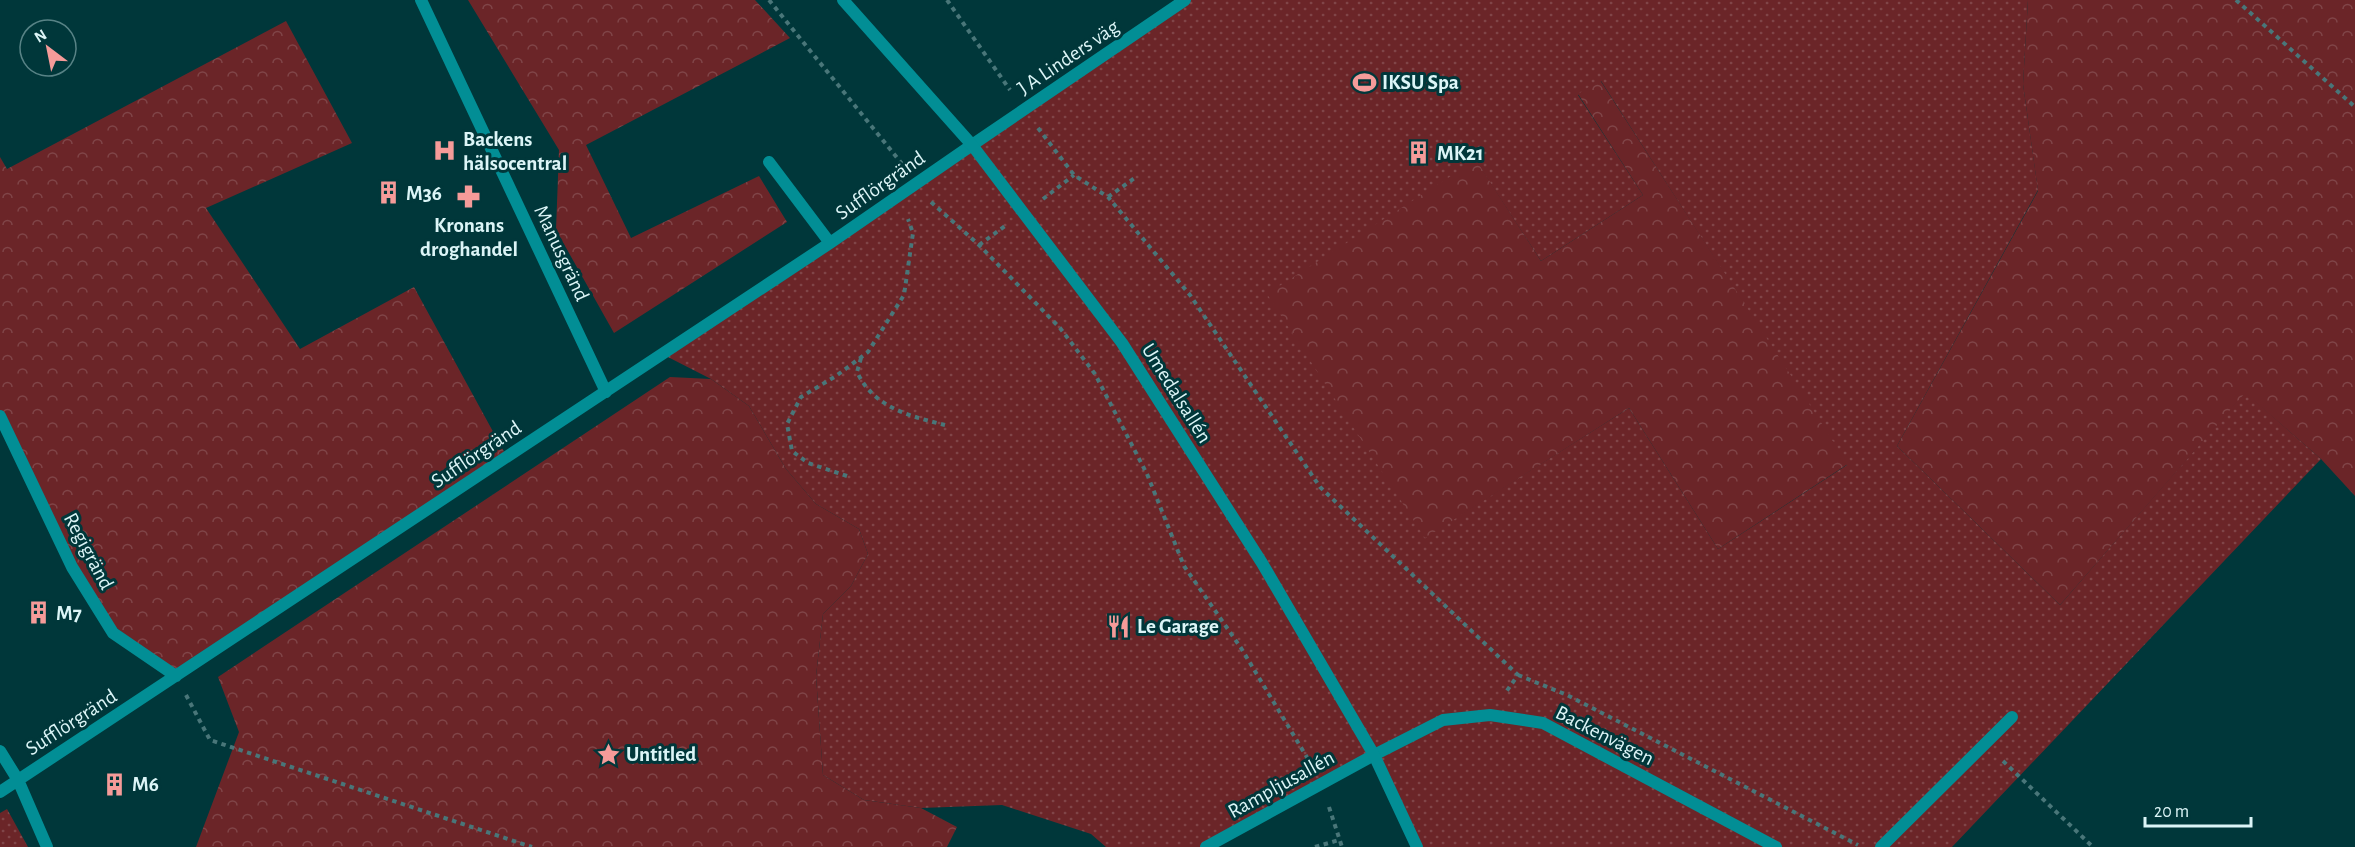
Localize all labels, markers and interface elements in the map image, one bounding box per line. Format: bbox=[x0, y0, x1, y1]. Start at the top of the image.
street label: J A Linders väg bbox=[1014, 15, 1123, 99]
north arrow bbox=[18, 18, 78, 78]
text: N bbox=[32, 26, 50, 46]
sports icon: IKSU Spa bbox=[1351, 69, 1377, 95]
place label: IKSU Spa bbox=[1382, 72, 1459, 93]
place label: Backens hälsocentral bbox=[463, 129, 567, 174]
hospital icon: Backens hälsocentral bbox=[432, 138, 458, 164]
building icon: MK21 bbox=[1406, 140, 1432, 166]
place label: MK21 bbox=[1437, 143, 1483, 164]
street label: Sufflörgränd bbox=[832, 147, 929, 224]
building icon: M36 bbox=[375, 180, 401, 206]
place label: M36 bbox=[406, 183, 442, 204]
pharmacy icon: Kronans droghandel bbox=[456, 184, 482, 210]
street label: Manusgränd bbox=[530, 202, 593, 305]
place label: Kronans droghandel bbox=[420, 215, 518, 260]
street label: Umedalsallén bbox=[1138, 340, 1216, 447]
street label: Sufflörgränd bbox=[427, 417, 525, 492]
street label: Regigränd bbox=[60, 509, 118, 593]
building icon: M7 bbox=[25, 600, 51, 626]
place label: M7 bbox=[56, 603, 82, 624]
restaurant icon: Le Garage bbox=[1106, 613, 1132, 639]
place label: Le Garage bbox=[1137, 616, 1219, 637]
street label: Sufflörgränd bbox=[22, 685, 121, 759]
street label: Backenvägen bbox=[1552, 702, 1657, 769]
place icon: Untitled bbox=[595, 741, 621, 767]
place label: Untitled bbox=[626, 744, 696, 765]
street label: Rampljusallén bbox=[1225, 747, 1338, 822]
building icon: M6 bbox=[101, 771, 127, 797]
place label: M6 bbox=[132, 774, 159, 795]
scale bar bbox=[2145, 790, 2252, 828]
text: 20 m bbox=[2154, 803, 2189, 821]

